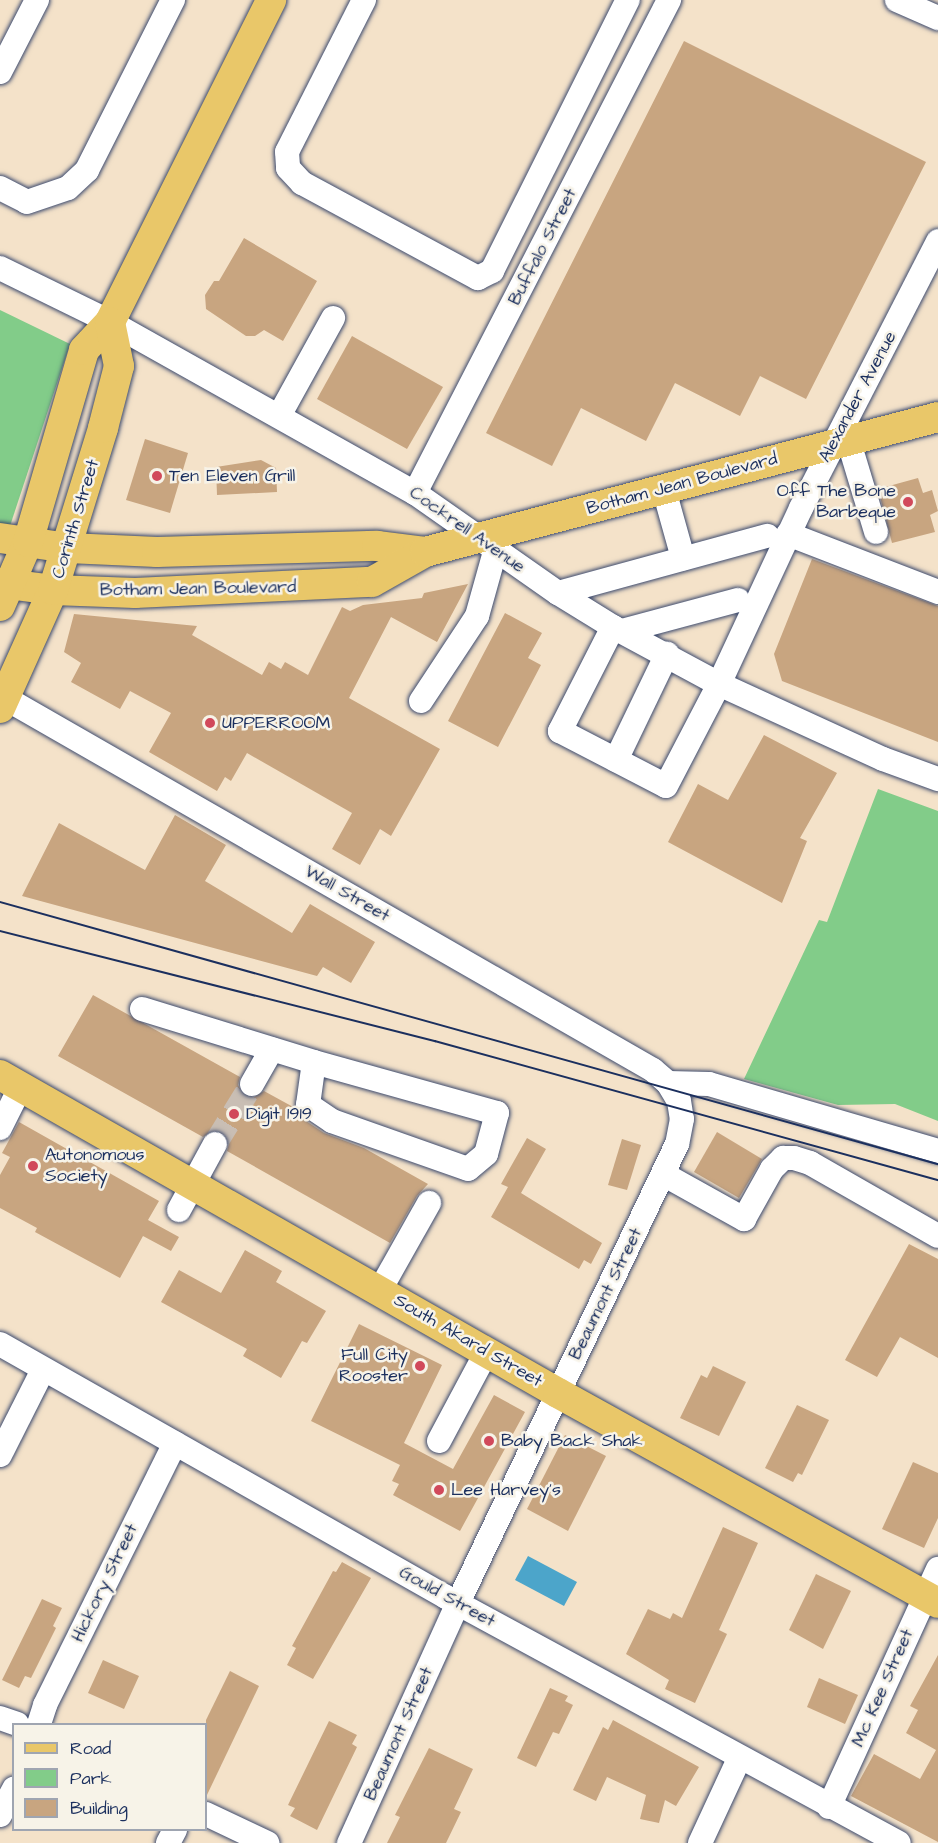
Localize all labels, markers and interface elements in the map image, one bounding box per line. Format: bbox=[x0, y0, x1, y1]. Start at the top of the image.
street label: Buffalo Street bbox=[504, 185, 582, 309]
street label: Alexander Avenue bbox=[814, 328, 902, 466]
street label: Botham Jean Boulevard bbox=[584, 448, 780, 520]
street label: Corinth Street bbox=[48, 457, 104, 581]
place label: Ten Eleven Grill bbox=[169, 465, 295, 487]
marker: Ten Eleven Grill bbox=[150, 469, 164, 483]
place label: Off The Bone Barbeque bbox=[777, 481, 896, 524]
street label: Cockrell Avenue bbox=[405, 482, 529, 578]
marker: Off The Bone Barbeque bbox=[901, 495, 915, 509]
street label: Botham Jean Boulevard bbox=[100, 576, 296, 602]
place label: UPPERROOM bbox=[222, 712, 330, 734]
marker: UPPERROOM bbox=[203, 716, 217, 730]
street label: Wall Street bbox=[301, 861, 393, 927]
place label: Digit 1919 bbox=[246, 1103, 312, 1125]
marker: Digit 1919 bbox=[227, 1107, 241, 1121]
place label: Autonomous Society bbox=[45, 1145, 145, 1188]
marker: Autonomous Society bbox=[26, 1159, 40, 1173]
street label: Beaumont Street bbox=[565, 1225, 647, 1363]
street label: South Akard Street bbox=[390, 1290, 546, 1392]
place label: Full City Rooster bbox=[339, 1345, 408, 1388]
marker: Full City Rooster bbox=[413, 1359, 427, 1373]
place label: Baby Back Shak bbox=[501, 1430, 642, 1452]
marker: Baby Back Shak bbox=[482, 1434, 496, 1448]
place label: Lee Harvey's bbox=[451, 1479, 561, 1501]
marker: Lee Harvey's bbox=[432, 1483, 446, 1497]
street label: Hickory Street bbox=[67, 1520, 143, 1646]
street label: Gould Street bbox=[395, 1562, 499, 1632]
street label: Mc Kee Street bbox=[847, 1626, 919, 1750]
street label: Beaumont Street bbox=[360, 1664, 438, 1804]
legend bbox=[12, 1723, 207, 1831]
text: Road bbox=[70, 1736, 111, 1761]
text: Park bbox=[70, 1766, 112, 1791]
text: Building bbox=[70, 1796, 128, 1821]

